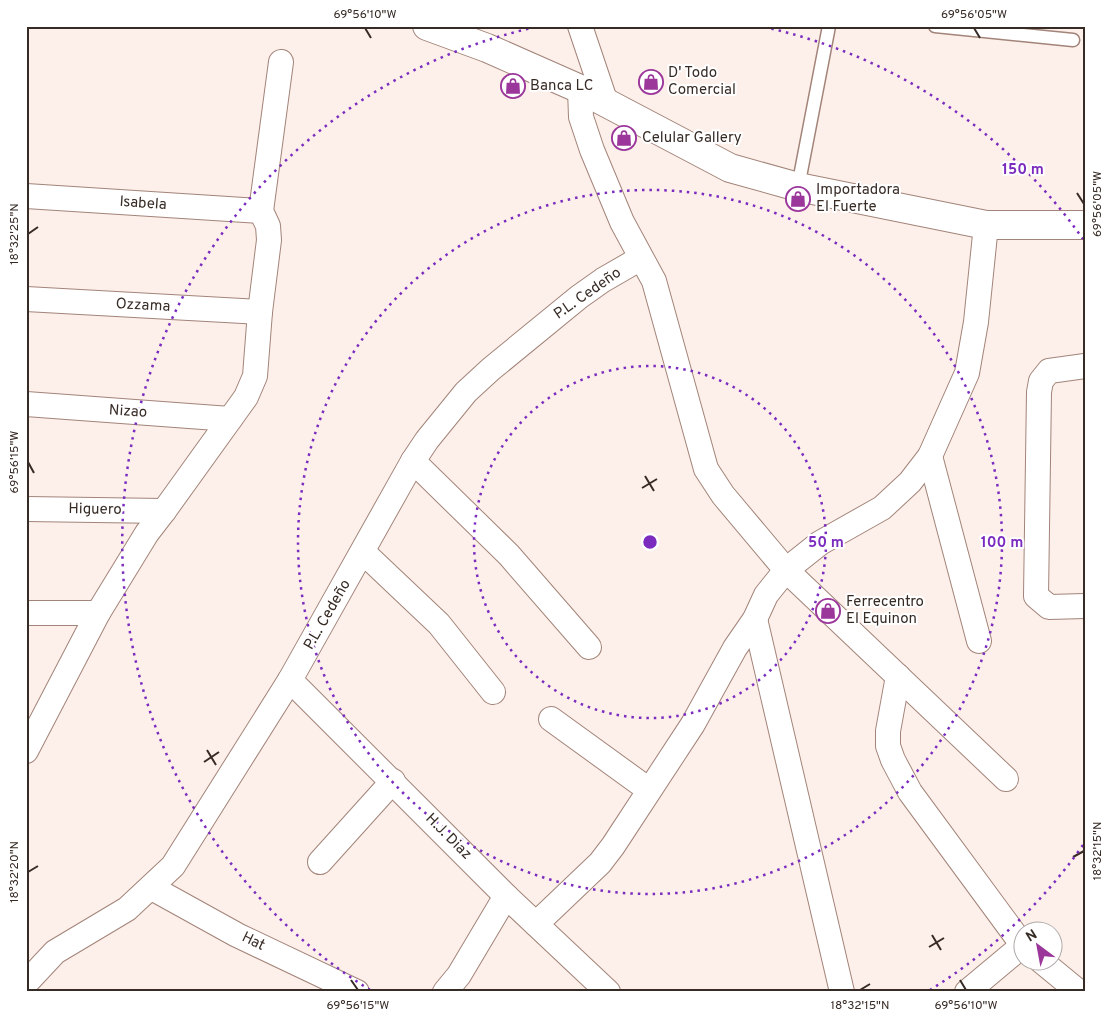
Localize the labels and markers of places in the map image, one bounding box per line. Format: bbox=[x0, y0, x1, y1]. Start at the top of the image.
place label: D' Todo Comercial bbox=[668, 64, 736, 100]
shop icon: D' Todo Comercial bbox=[638, 69, 664, 95]
shop icon: Banca LC bbox=[500, 73, 526, 99]
place label: Banca LC bbox=[530, 77, 593, 96]
shop icon: Celular Gallery bbox=[611, 125, 637, 151]
place label: Celular Gallery bbox=[642, 129, 742, 148]
place label: Importadora El Fuerte bbox=[816, 181, 900, 217]
shop icon: Importadora El Fuerte bbox=[785, 186, 811, 212]
centre of rings bbox=[641, 533, 659, 551]
place label: Ferrecentro El Equinon bbox=[846, 593, 924, 629]
shop icon: Ferrecentro El Equinon bbox=[815, 598, 841, 624]

